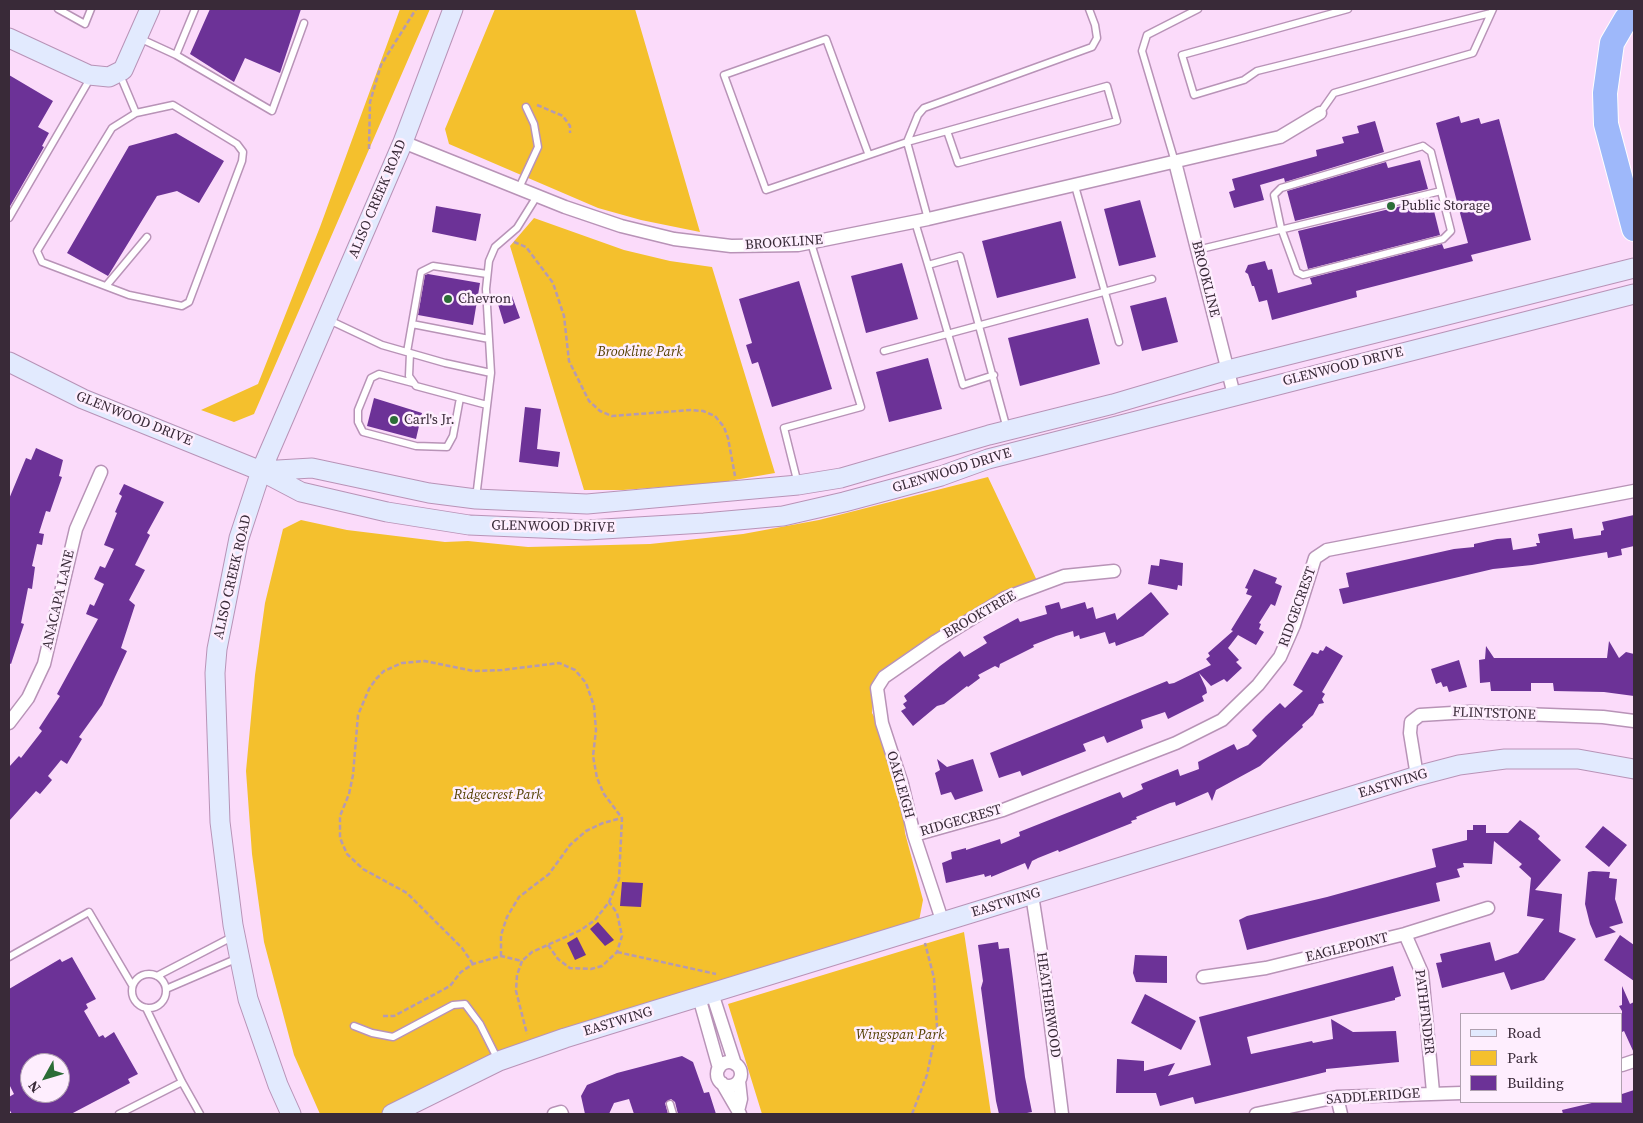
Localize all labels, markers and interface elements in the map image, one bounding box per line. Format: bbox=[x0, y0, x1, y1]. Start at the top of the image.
street label: ALISO CREEK ROAD bbox=[345, 137, 411, 261]
place label: Public Storage bbox=[1401, 198, 1490, 214]
marker: Public Storage bbox=[1385, 200, 1397, 212]
street label: BROOKLINE bbox=[744, 232, 824, 254]
street label: BROOKLINE bbox=[1187, 239, 1223, 319]
place label: Chevron bbox=[458, 291, 511, 307]
marker: Chevron bbox=[442, 293, 454, 305]
park label: Brookline Park bbox=[597, 344, 683, 360]
street label: GLENWOOD DRIVE bbox=[1281, 344, 1405, 390]
street label: GLENWOOD DRIVE bbox=[74, 388, 194, 450]
place label: Carl's Jr. bbox=[404, 412, 455, 428]
marker: Carl's Jr. bbox=[388, 414, 400, 426]
street label: GLENWOOD DRIVE bbox=[890, 445, 1014, 497]
street label: ALISO CREEK ROAD bbox=[210, 513, 256, 641]
street label: GLENWOOD DRIVE bbox=[491, 518, 615, 536]
street label: ANACAPA LANE bbox=[39, 549, 79, 651]
street label: RIDGECREST bbox=[1276, 565, 1320, 649]
street label: BROOKTREE bbox=[941, 588, 1019, 642]
street label: FLINTSTONE bbox=[1452, 704, 1536, 724]
street label: OAKLEIGH bbox=[882, 749, 918, 821]
street label: EASTWING bbox=[1356, 766, 1430, 802]
park label: Ridgecrest Park bbox=[453, 787, 543, 803]
street label: RIDGECREST bbox=[918, 801, 1004, 841]
street label: EASTWING bbox=[969, 885, 1043, 921]
street label: EAGLEPOINT bbox=[1304, 930, 1390, 966]
street label: HEATHERWOOD bbox=[1032, 951, 1064, 1059]
street label: PATHFINDER bbox=[1410, 968, 1438, 1056]
street label: EASTWING bbox=[581, 1004, 655, 1040]
legend bbox=[1460, 1013, 1623, 1103]
text: Road bbox=[1507, 1022, 1541, 1043]
park label: Wingspan Park bbox=[856, 1027, 944, 1043]
text: Park bbox=[1507, 1047, 1538, 1068]
north arrow bbox=[20, 1053, 70, 1103]
text: Building bbox=[1507, 1072, 1564, 1093]
text: N bbox=[23, 1077, 45, 1097]
street label: SADDLERIDGE bbox=[1326, 1085, 1420, 1109]

